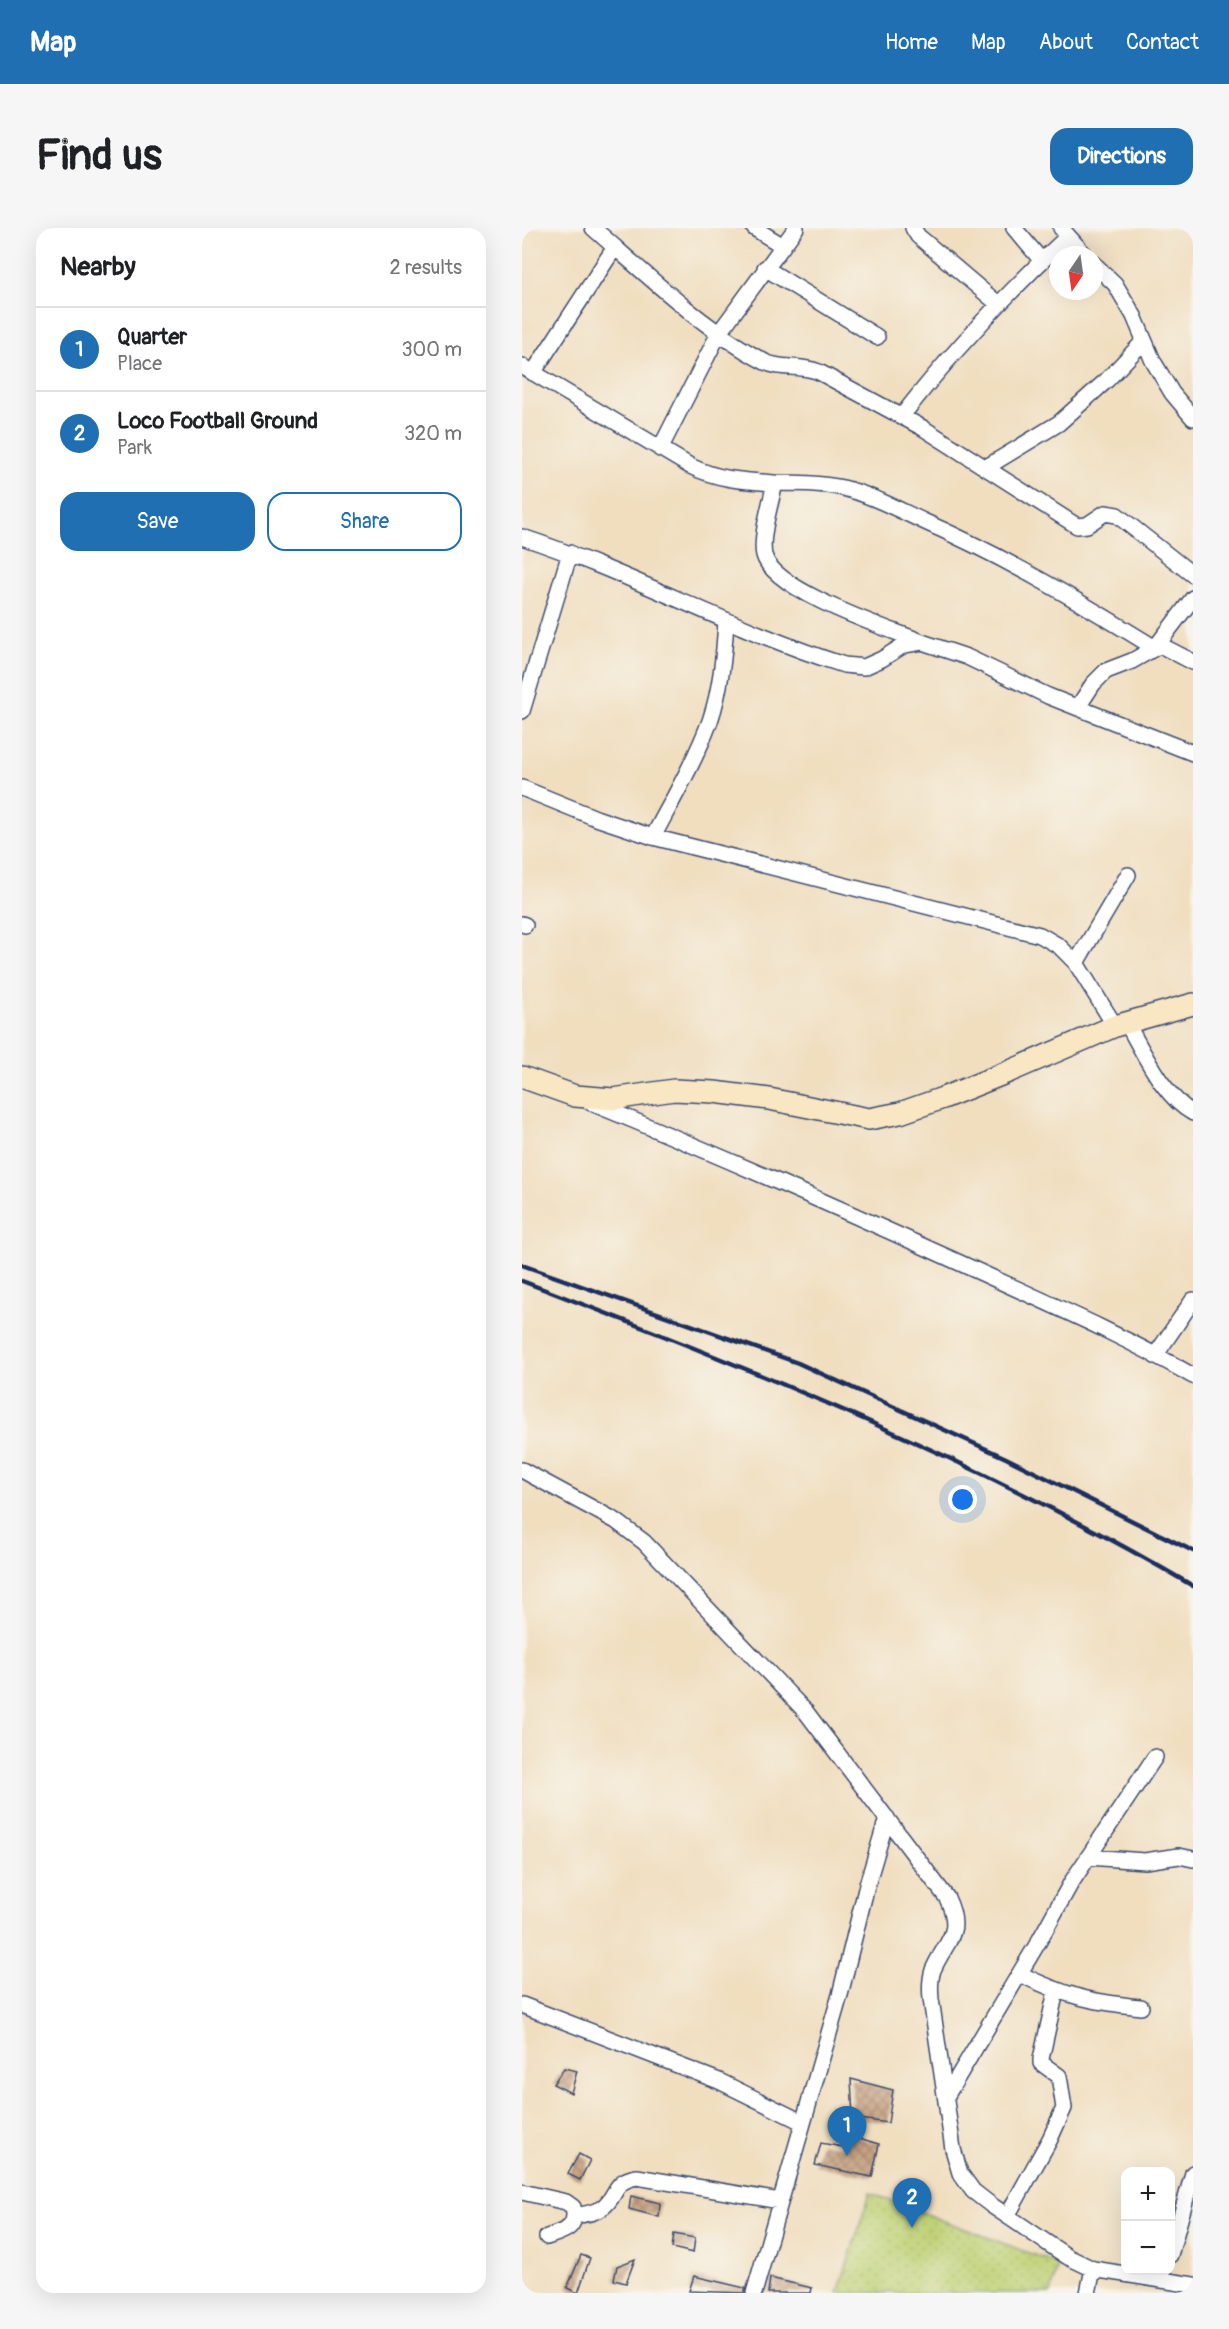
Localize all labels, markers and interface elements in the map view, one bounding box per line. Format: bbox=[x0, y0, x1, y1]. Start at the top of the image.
text: Map bbox=[30, 25, 76, 60]
text: Home bbox=[885, 29, 938, 56]
text: Map bbox=[971, 29, 1006, 56]
text: About bbox=[1039, 29, 1093, 56]
text: Contact bbox=[1126, 29, 1199, 56]
button: Directions bbox=[1050, 128, 1193, 185]
text: Find us bbox=[36, 130, 162, 182]
north arrow bbox=[1049, 246, 1103, 300]
text: Nearby bbox=[60, 251, 136, 283]
text: 2 results bbox=[390, 255, 462, 280]
text: Quarter bbox=[117, 323, 187, 351]
text: 1 bbox=[76, 337, 83, 362]
text: 300 m bbox=[401, 337, 462, 362]
text: Place bbox=[117, 351, 162, 376]
text: Loco Football Ground bbox=[117, 407, 318, 435]
text: 2 bbox=[74, 421, 85, 446]
text: 320 m bbox=[404, 421, 462, 446]
text: Park bbox=[117, 435, 152, 460]
button: Save bbox=[60, 492, 255, 551]
button: Share bbox=[267, 492, 462, 551]
your location bbox=[948, 1485, 977, 1514]
pin: 1 bbox=[828, 2106, 866, 2156]
map controls bbox=[1121, 2167, 1175, 2275]
button: + bbox=[1121, 2167, 1175, 2221]
pin: 2 bbox=[892, 2178, 932, 2228]
button: − bbox=[1121, 2221, 1175, 2275]

